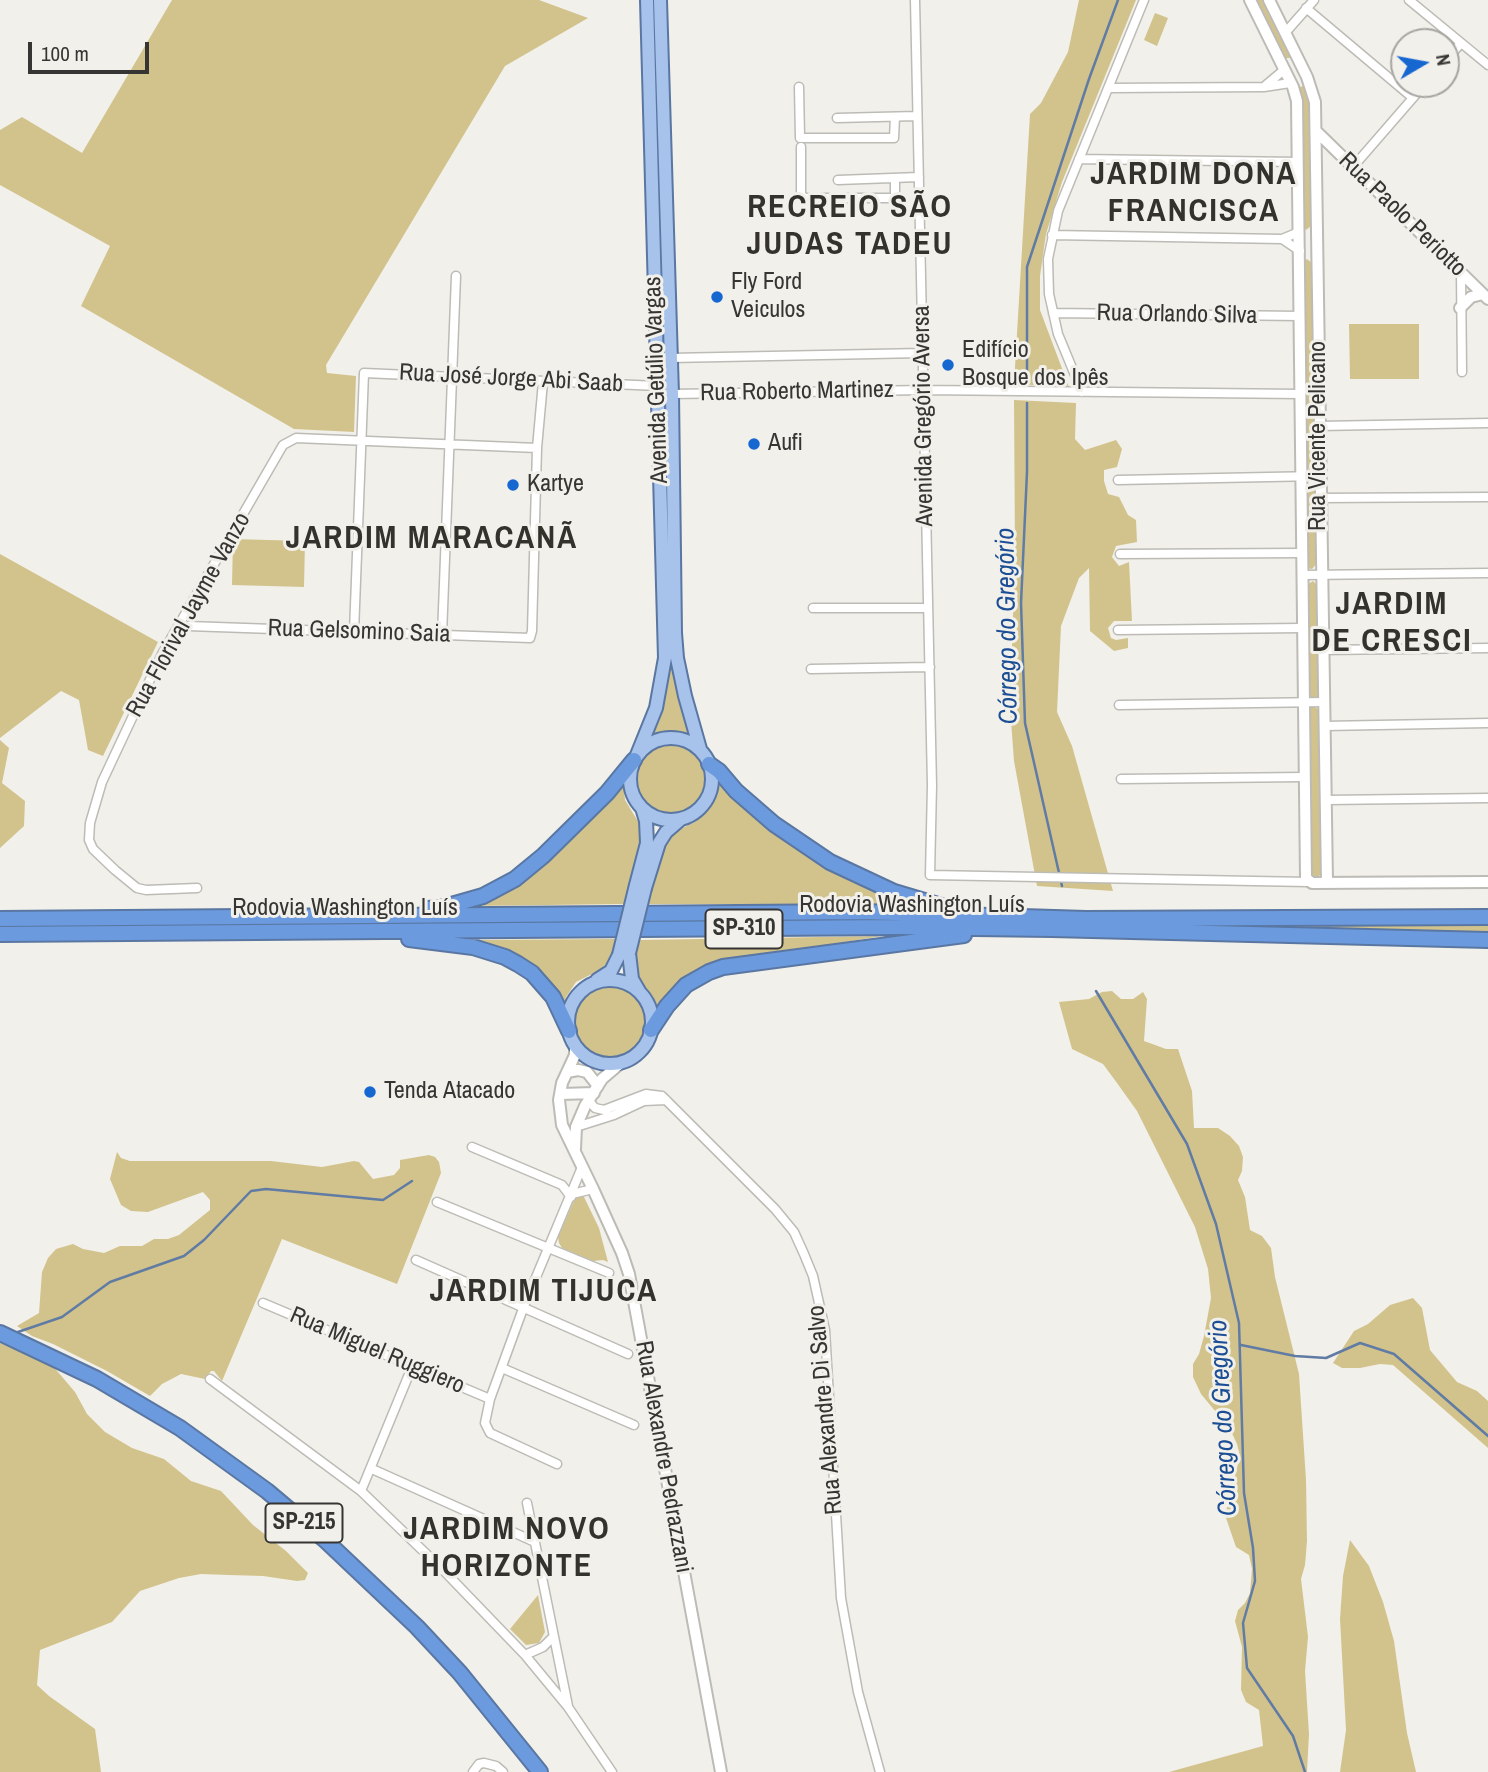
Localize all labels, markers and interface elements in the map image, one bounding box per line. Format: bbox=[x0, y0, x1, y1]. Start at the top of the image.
scale bar bbox=[32, 28, 152, 72]
north arrow bbox=[1390, 28, 1460, 98]
text: 100 m bbox=[41, 39, 89, 68]
text: N bbox=[1430, 52, 1457, 67]
street label: Rua Paolo Periotto bbox=[1332, 147, 1472, 283]
district label: JARDIM DONA FRANCISCA bbox=[1092, 156, 1296, 231]
district label: RECREIO SÃO JUDAS TADEU bbox=[748, 189, 952, 264]
place label: Fly Ford Veiculos bbox=[731, 269, 805, 325]
street label: Avenida Getúlio Vargas bbox=[639, 276, 675, 484]
marker: Fly Ford Veiculos bbox=[709, 289, 725, 305]
street label: Rua Orlando Silva bbox=[1096, 299, 1258, 331]
street label: Avenida Gregório Aversa bbox=[908, 305, 940, 527]
place label: Edifício Bosque dos Ipês bbox=[962, 337, 1109, 393]
street label: Rua Vicente Pelicano bbox=[1305, 341, 1333, 531]
marker: Edifício Bosque dos Ipês bbox=[940, 357, 956, 373]
street label: Rua José Jorge Abi Saab bbox=[398, 359, 624, 399]
street label: Rua Roberto Martinez bbox=[700, 376, 894, 408]
place label: Aufi bbox=[768, 430, 803, 458]
marker: Aufi bbox=[746, 436, 762, 452]
place label: Kartye bbox=[527, 471, 584, 499]
marker: Kartye bbox=[505, 477, 521, 493]
street label: Rua Florival Jayme Vanzo bbox=[121, 508, 257, 722]
district label: JARDIM MARACANÃ bbox=[288, 520, 576, 558]
water label: Córrego do Gregório bbox=[991, 527, 1025, 725]
district label: JARDIM DE CRESCI bbox=[1313, 586, 1471, 661]
street label: Rua Gelsomino Saia bbox=[267, 614, 451, 650]
street label: Rodovia Washington Luís bbox=[799, 892, 1025, 920]
street label: Rodovia Washington Luís bbox=[232, 895, 458, 923]
road number: SP-310 bbox=[706, 910, 782, 948]
place label: Tenda Atacado bbox=[384, 1078, 515, 1106]
marker: Tenda Atacado bbox=[362, 1084, 378, 1100]
district label: JARDIM TIJUCA bbox=[431, 1273, 657, 1311]
street label: Rua Miguel Ruggiero bbox=[285, 1301, 469, 1401]
street label: Rua Alexandre Di Salvo bbox=[803, 1304, 849, 1516]
water label: Córrego do Gregório bbox=[1203, 1319, 1245, 1517]
street label: Rua Alexandre Pedrazzani bbox=[628, 1339, 698, 1575]
road number: SP-215 bbox=[266, 1504, 342, 1542]
district label: JARDIM NOVO HORIZONTE bbox=[405, 1511, 609, 1586]

